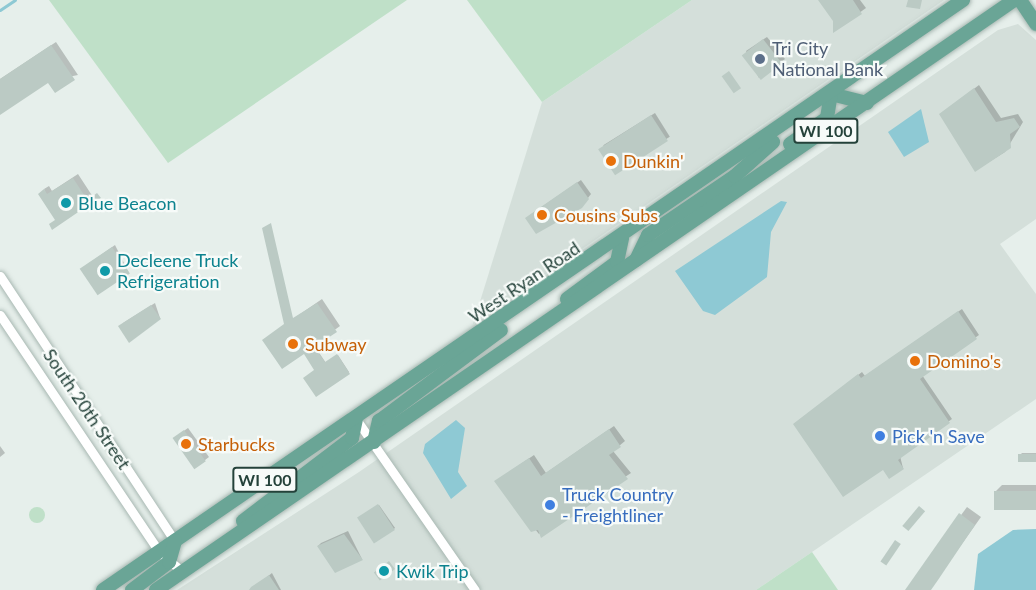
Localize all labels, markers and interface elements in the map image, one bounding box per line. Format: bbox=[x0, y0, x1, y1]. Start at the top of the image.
place label: Tri City National Bank bbox=[772, 38, 883, 80]
marker: Tri City National Bank bbox=[753, 52, 767, 66]
road number: WI 100 bbox=[793, 118, 859, 144]
place label: Dunkin' bbox=[623, 150, 684, 172]
marker: Dunkin' bbox=[604, 154, 618, 168]
place label: Blue Beacon bbox=[78, 192, 176, 214]
marker: Blue Beacon bbox=[59, 196, 73, 210]
place label: Cousins Subs bbox=[554, 204, 658, 226]
marker: Cousins Subs bbox=[535, 208, 549, 222]
street label: West Ryan Road bbox=[464, 237, 584, 327]
place label: Decleene Truck Refrigeration bbox=[117, 250, 239, 292]
marker: Decleene Truck Refrigeration bbox=[98, 264, 112, 278]
place label: Subway bbox=[305, 333, 367, 355]
marker: Subway bbox=[286, 337, 300, 351]
street label: South 20th Street bbox=[39, 345, 135, 473]
place label: Domino's bbox=[927, 350, 1001, 372]
marker: Domino's bbox=[908, 354, 922, 368]
place label: Pick 'n Save bbox=[892, 425, 985, 447]
marker: Pick 'n Save bbox=[873, 429, 887, 443]
place label: Starbucks bbox=[198, 433, 275, 455]
marker: Starbucks bbox=[179, 437, 193, 451]
road number: WI 100 bbox=[232, 467, 298, 493]
place label: Truck Country - Freightliner bbox=[562, 484, 674, 526]
marker: Truck Country - Freightliner bbox=[543, 498, 557, 512]
place label: Kwik Trip bbox=[396, 560, 469, 582]
marker: Kwik Trip bbox=[377, 564, 391, 578]

